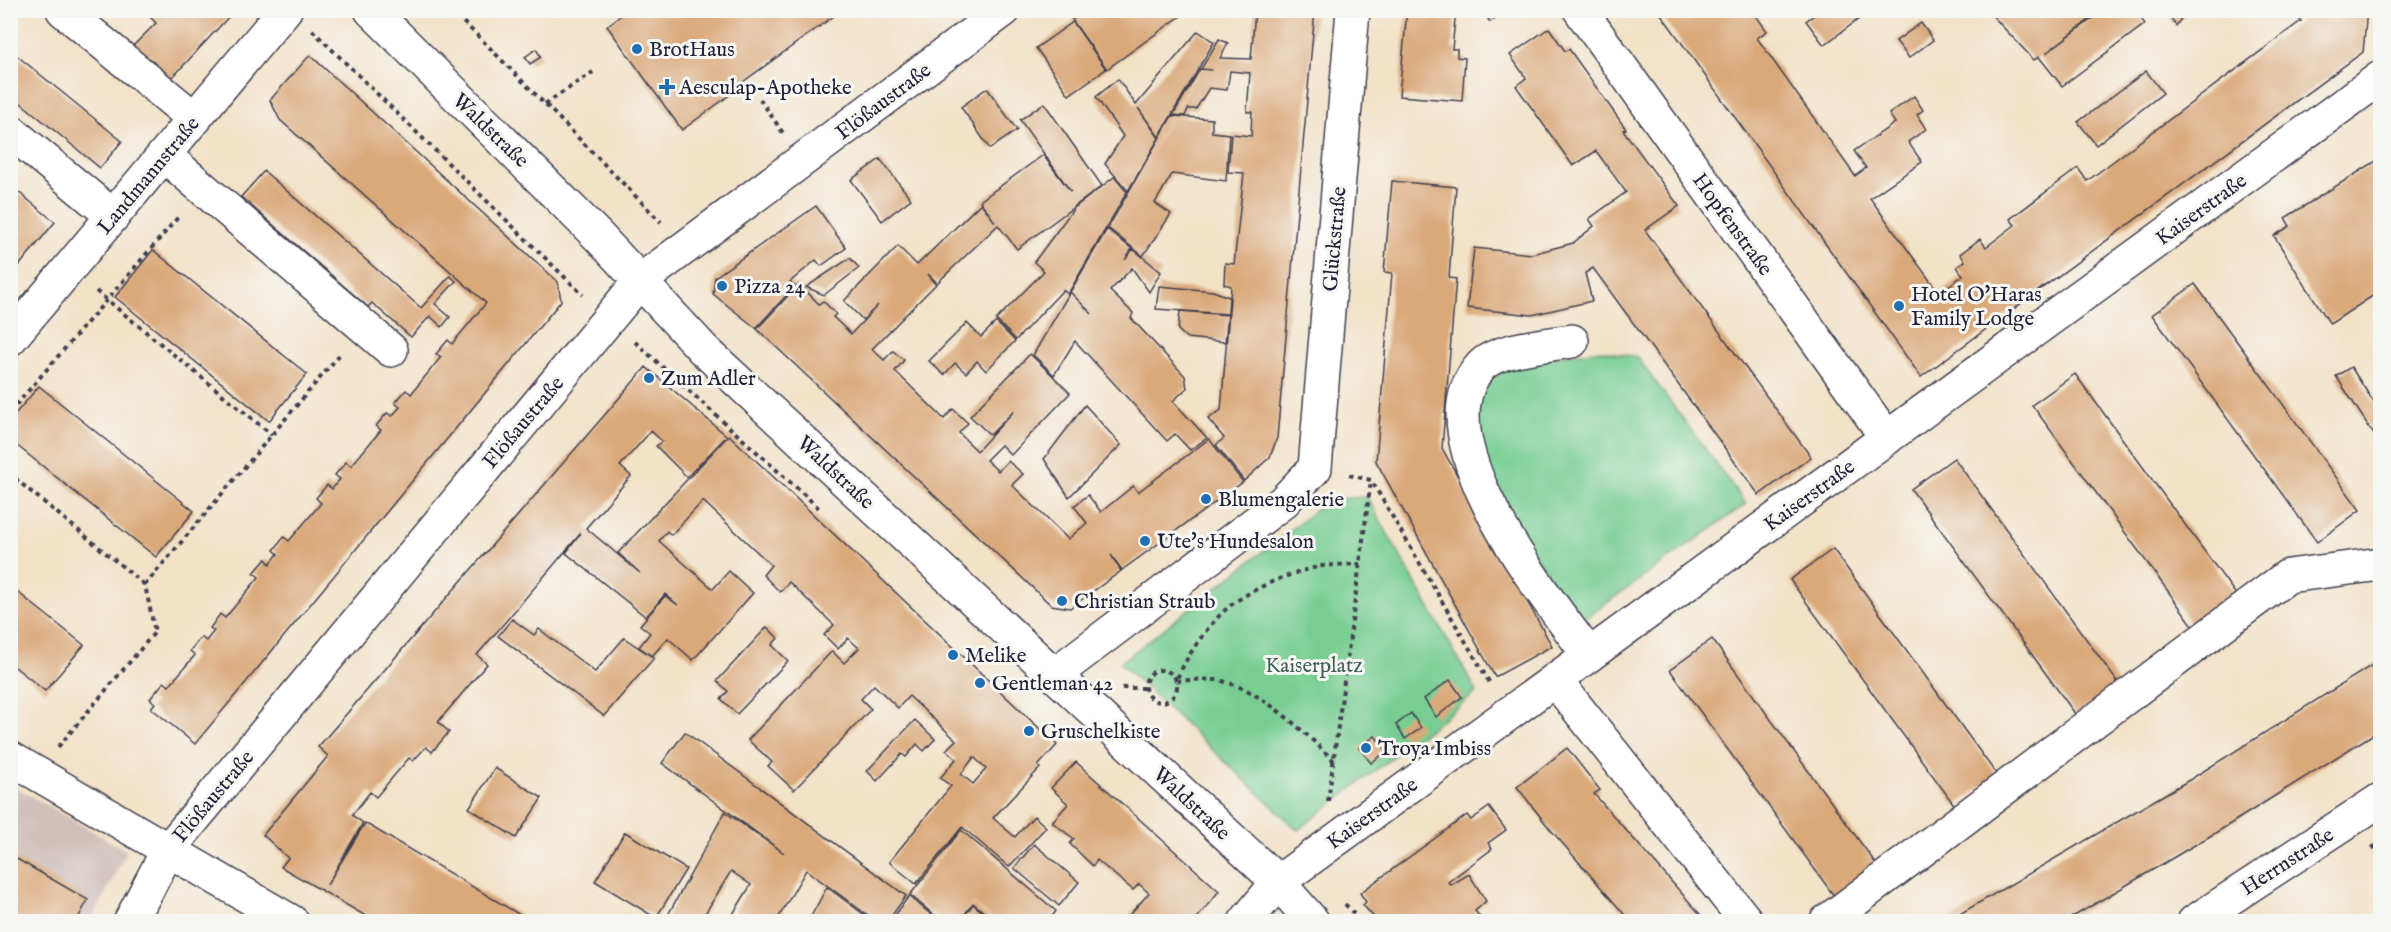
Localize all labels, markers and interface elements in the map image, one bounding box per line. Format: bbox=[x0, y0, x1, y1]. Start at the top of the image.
place label: BrotHaus bbox=[649, 37, 735, 64]
marker: BrotHaus bbox=[630, 42, 644, 56]
street label: Flößaustraße bbox=[831, 57, 937, 147]
place label: Aesculap-Apotheke bbox=[678, 75, 852, 102]
marker: Aesculap-Apotheke bbox=[660, 80, 674, 94]
street label: Waldstraße bbox=[446, 88, 534, 175]
street label: Landmannstraße bbox=[92, 111, 207, 241]
street label: Hopfenstraße bbox=[1685, 168, 1778, 282]
street label: Kaiserstraße bbox=[2151, 168, 2253, 252]
street label: Glückstraße bbox=[1317, 185, 1354, 293]
place label: Pizza 24 bbox=[734, 274, 806, 301]
marker: Pizza 24 bbox=[715, 279, 729, 293]
place label: Hotel O'Haras Family Lodge bbox=[1911, 282, 2042, 333]
marker: Hotel O'Haras Family Lodge bbox=[1892, 299, 1906, 313]
place label: Zum Adler bbox=[661, 366, 756, 393]
street label: Flößaustraße bbox=[478, 371, 571, 475]
marker: Zum Adler bbox=[642, 371, 656, 385]
street label: Waldstraße bbox=[790, 430, 880, 516]
street label: Kaiserstraße bbox=[1759, 454, 1861, 538]
place label: Blumengalerie bbox=[1218, 487, 1344, 514]
marker: Blumengalerie bbox=[1199, 492, 1213, 506]
place label: Ute's Hundesalon bbox=[1157, 529, 1314, 556]
marker: Ute's Hundesalon bbox=[1138, 534, 1152, 548]
place label: Christian Straub bbox=[1074, 589, 1215, 616]
marker: Christian Straub bbox=[1055, 594, 1069, 608]
place label: Melike bbox=[965, 643, 1027, 670]
marker: Melike bbox=[946, 648, 960, 662]
park label: Kaiserplatz bbox=[1265, 653, 1363, 680]
place label: Gentleman 42 bbox=[992, 671, 1113, 698]
marker: Gentleman 42 bbox=[973, 676, 987, 690]
place label: Gruschelkiste bbox=[1041, 719, 1161, 746]
marker: Gruschelkiste bbox=[1022, 724, 1036, 738]
place label: Troya Imbiss bbox=[1378, 736, 1491, 763]
marker: Troya Imbiss bbox=[1359, 741, 1373, 755]
street label: Flößaustraße bbox=[168, 745, 261, 849]
street label: Waldstraße bbox=[1146, 761, 1236, 847]
street label: Kaiserstraße bbox=[1322, 772, 1424, 856]
street label: Herrnstraße bbox=[2236, 822, 2340, 902]

